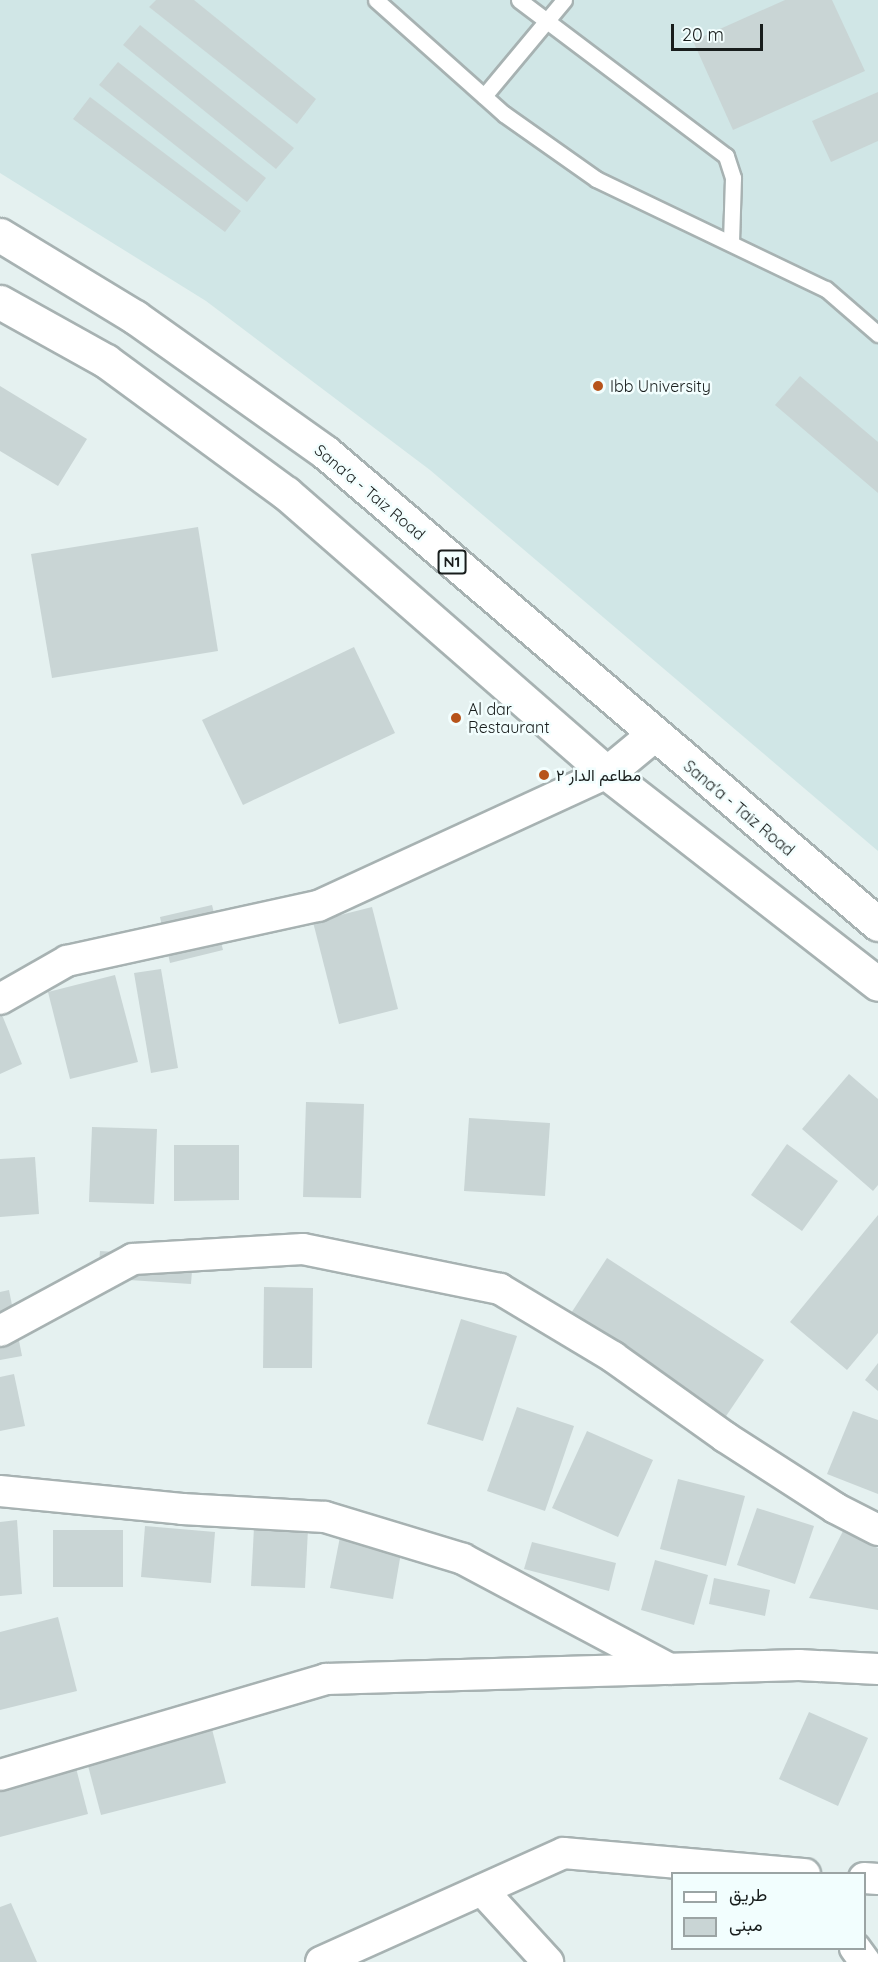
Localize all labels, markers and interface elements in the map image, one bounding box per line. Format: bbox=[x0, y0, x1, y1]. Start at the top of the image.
scale bar bbox=[674, 12, 766, 50]
text: 20 m bbox=[682, 23, 724, 46]
place label: Ibb University bbox=[610, 376, 711, 396]
marker: Ibb University bbox=[591, 379, 605, 393]
street label: Sana'a - Taiz Road bbox=[311, 440, 429, 544]
road number: N1 bbox=[437, 550, 467, 574]
place label: Al dar Restaurant bbox=[468, 699, 550, 737]
marker: Al dar Restaurant bbox=[449, 711, 463, 725]
street label: Sana'a - Taiz Road bbox=[680, 756, 798, 860]
place label: مطاعم الدار ٢ bbox=[556, 765, 641, 785]
marker: مطاعم الدار ٢ bbox=[537, 768, 551, 782]
legend bbox=[671, 1872, 866, 1950]
text: طريق bbox=[729, 1883, 767, 1906]
text: مبنى bbox=[729, 1913, 763, 1936]

